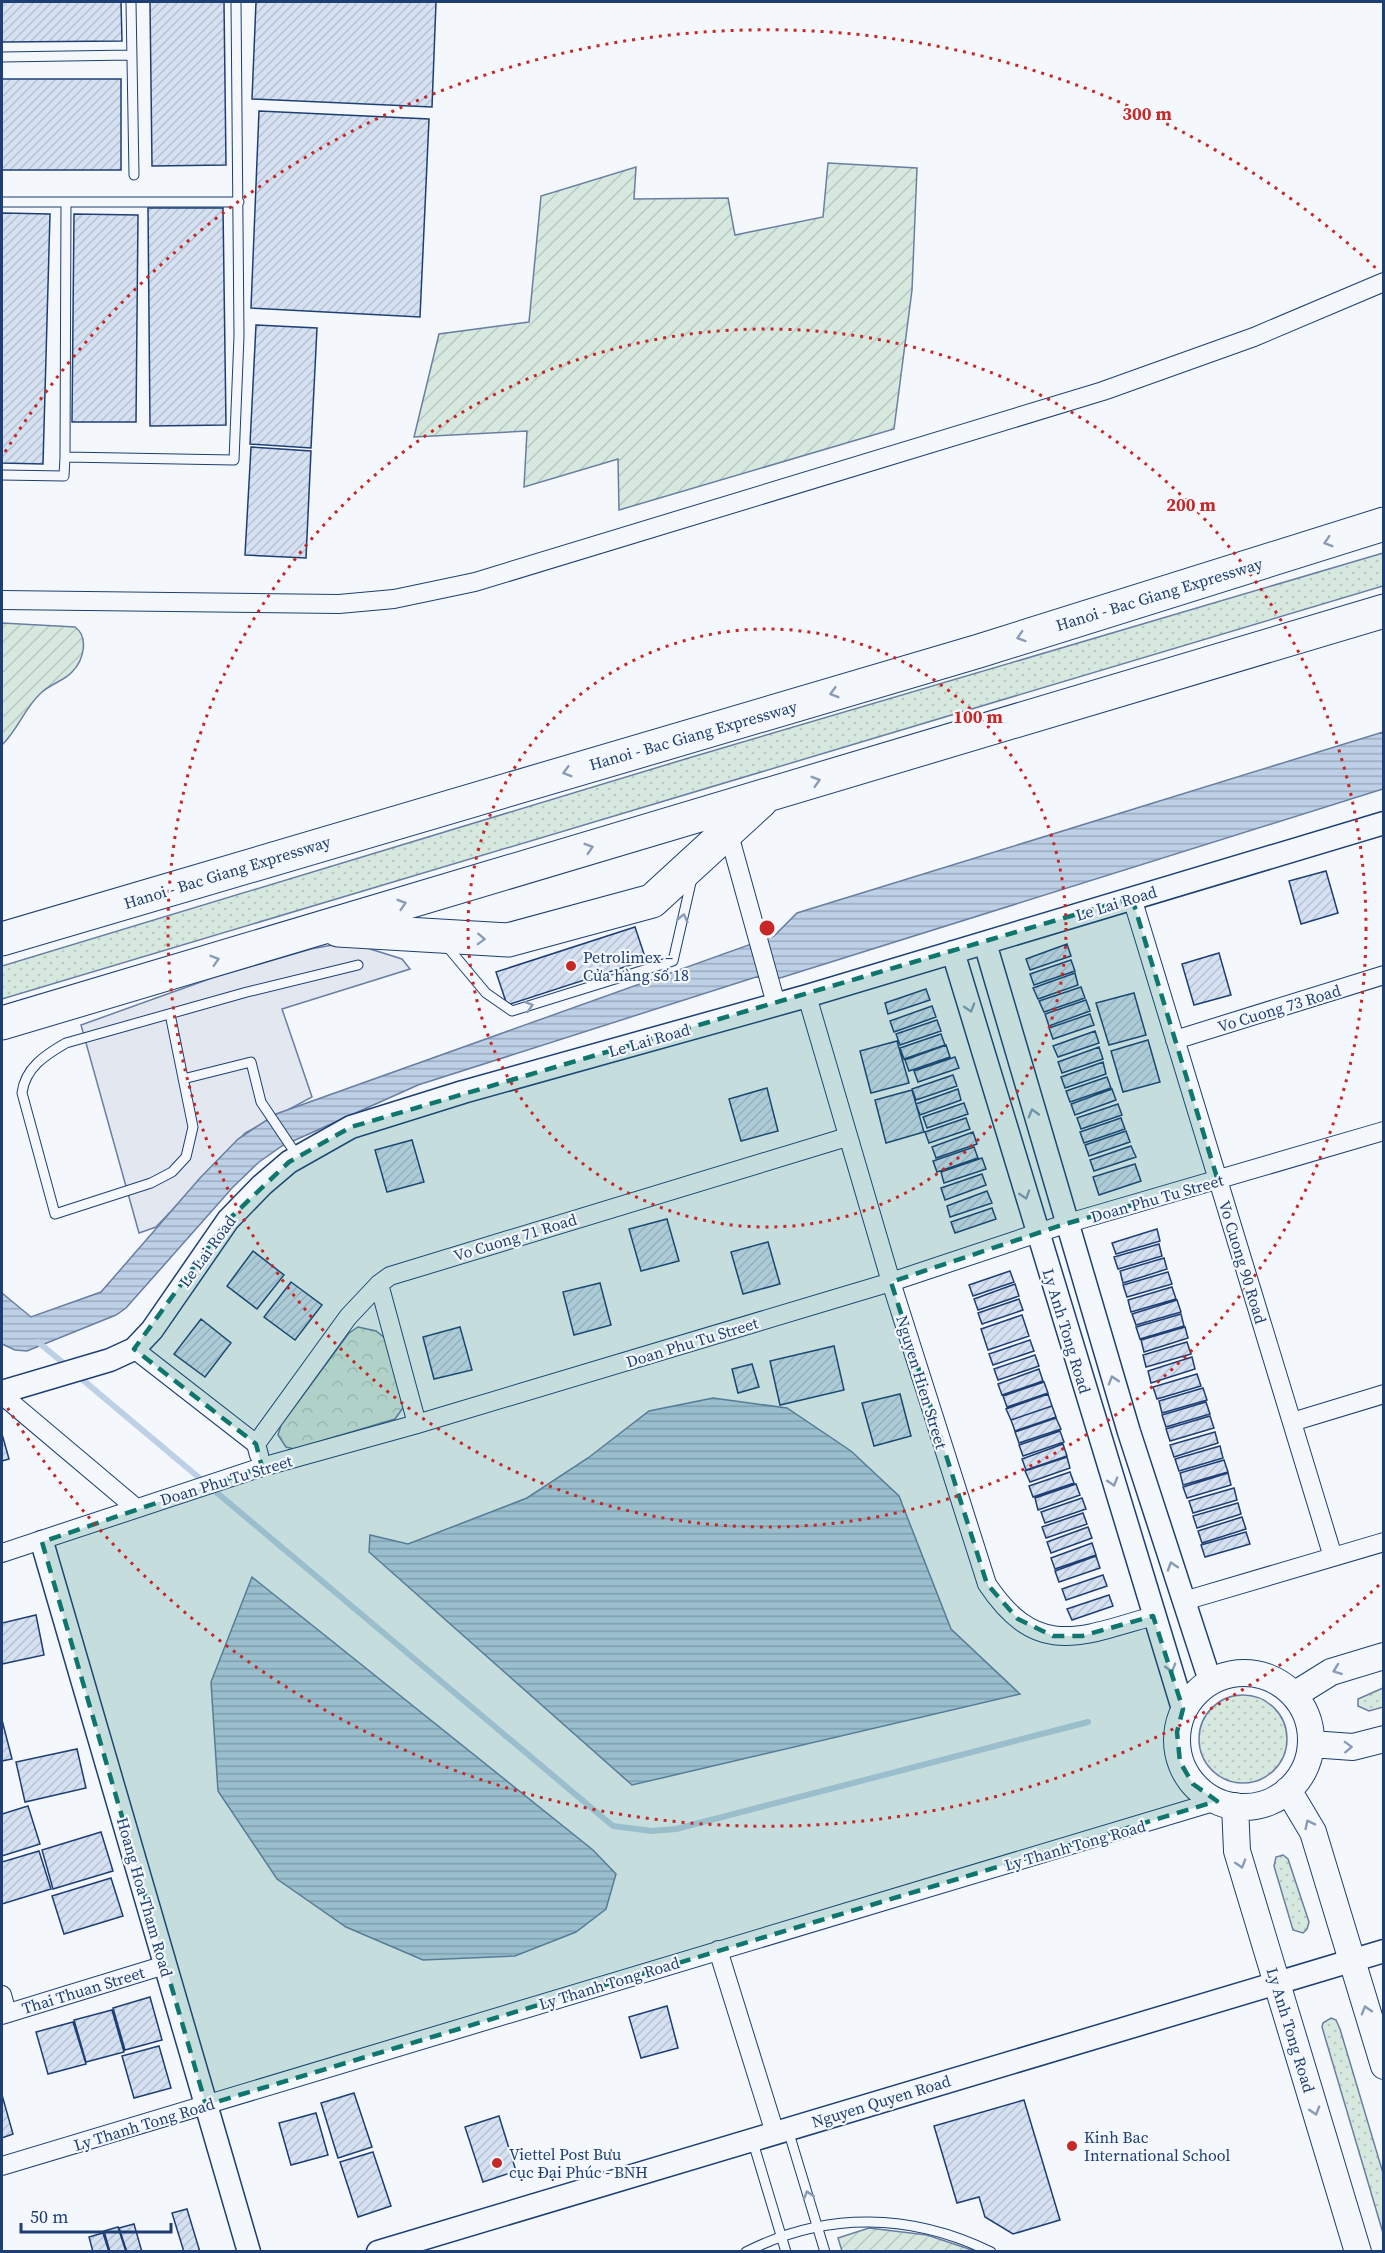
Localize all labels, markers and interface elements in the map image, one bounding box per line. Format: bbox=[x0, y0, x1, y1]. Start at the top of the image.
text: 300 m bbox=[1122, 101, 1172, 126]
text: 200 m bbox=[1166, 492, 1216, 517]
one-way arrow bbox=[1323, 535, 1334, 547]
street label: Hanoi - Bac Giang Expressway bbox=[1053, 552, 1266, 636]
one-way arrow bbox=[1016, 630, 1027, 643]
one-way arrow bbox=[830, 686, 840, 699]
street label: Hanoi - Bac Giang Expressway bbox=[587, 695, 800, 775]
text: 100 m bbox=[953, 704, 1003, 729]
one-way arrow bbox=[562, 765, 573, 777]
one-way arrow bbox=[810, 776, 821, 788]
street label: Hanoi - Bac Giang Expressway bbox=[121, 830, 334, 914]
one-way arrow bbox=[583, 843, 593, 855]
street label: Le Lai Road bbox=[1073, 880, 1159, 926]
one-way arrow bbox=[396, 899, 407, 911]
one-way arrow bbox=[675, 913, 688, 923]
centre of rings bbox=[757, 918, 777, 938]
one-way arrow bbox=[476, 933, 485, 945]
place label: Petrolimex – Cửa hàng số 18 bbox=[583, 946, 689, 986]
one-way arrow bbox=[209, 955, 220, 967]
marker: Petrolimex – Cửa hàng số 18 bbox=[564, 959, 578, 973]
street label: Vo Cuong 73 Road bbox=[1215, 979, 1343, 1037]
one-way arrow bbox=[523, 1001, 534, 1013]
one-way arrow bbox=[963, 1002, 975, 1013]
street label: Le Lai Road bbox=[606, 1018, 692, 1062]
one-way arrow bbox=[1028, 1108, 1040, 1119]
street label: Doan Phu Tu Street bbox=[1088, 1168, 1227, 1227]
one-way arrow bbox=[1018, 1189, 1030, 1200]
street label: Vo Cuong 90 Road bbox=[1214, 1198, 1272, 1326]
street label: Vo Cuong 71 Road bbox=[451, 1208, 579, 1266]
street label: Le Lai Road bbox=[173, 1211, 241, 1291]
street label: Ly Anh Tong Road bbox=[1038, 1266, 1096, 1396]
street label: Doan Phu Tu Street bbox=[623, 1311, 762, 1373]
street label: Nguyen Hien Street bbox=[891, 1313, 953, 1452]
one-way arrow bbox=[1108, 1375, 1120, 1386]
street label: Doan Phu Tu Street bbox=[157, 1449, 296, 1511]
one-way arrow bbox=[1106, 1476, 1118, 1487]
one-way arrow bbox=[1167, 1561, 1179, 1572]
one-way arrow bbox=[1163, 1662, 1176, 1673]
one-way arrow bbox=[1332, 1663, 1342, 1676]
one-way arrow bbox=[1343, 1740, 1352, 1753]
street label: Ly Thanh Tong Road bbox=[1002, 1814, 1148, 1876]
street label: Hoang Hoa Tham Road bbox=[112, 1815, 178, 1979]
one-way arrow bbox=[1304, 1819, 1316, 1830]
one-way arrow bbox=[1234, 1858, 1246, 1869]
street label: Ly Thanh Tong Road bbox=[536, 1951, 682, 2015]
street label: Thai Thuan Street bbox=[19, 1961, 148, 2019]
street label: Ly Anh Tong Road bbox=[1262, 1965, 1320, 2095]
one-way arrow bbox=[1361, 2005, 1373, 2016]
street label: Nguyen Quyen Road bbox=[809, 2069, 953, 2133]
street label: Ly Thanh Tong Road bbox=[71, 2092, 217, 2156]
one-way arrow bbox=[1308, 2105, 1320, 2116]
place label: Kinh Bac International School bbox=[1084, 2126, 1230, 2166]
marker: Kinh Bac International School bbox=[1065, 2139, 1079, 2153]
place label: Viettel Post Bưu cục Đại Phúc - BNH bbox=[509, 2143, 648, 2183]
marker: Viettel Post Bưu cục Đại Phúc - BNH bbox=[490, 2156, 504, 2170]
one-way arrow bbox=[803, 2191, 815, 2201]
scale bar bbox=[21, 2196, 171, 2234]
text: 50 m bbox=[30, 2204, 68, 2229]

